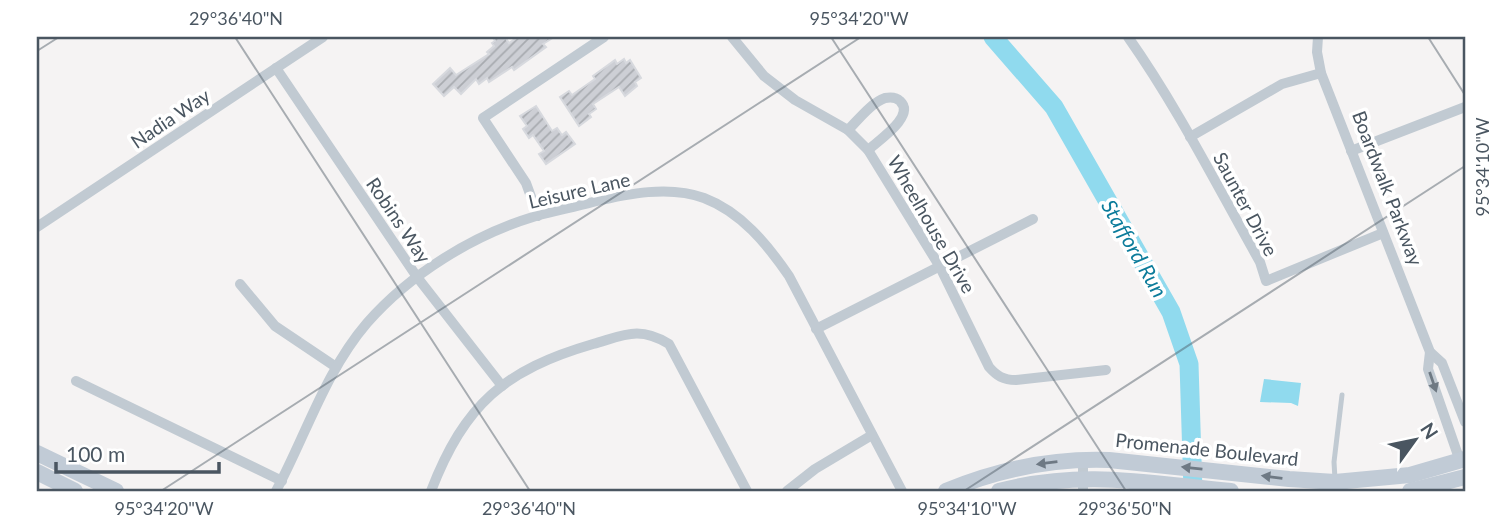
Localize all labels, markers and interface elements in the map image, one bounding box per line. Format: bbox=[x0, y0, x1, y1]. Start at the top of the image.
text: 29°36'40"N bbox=[189, 7, 283, 29]
text: 95°34'20"W bbox=[809, 7, 909, 29]
street label: Nadia Way bbox=[126, 83, 214, 153]
street label: Boardwalk Parkway bbox=[1348, 107, 1428, 269]
text: 95°34'10"W bbox=[1471, 117, 1493, 217]
street label: Saunter Drive bbox=[1209, 148, 1283, 260]
street label: Wheelhouse Drive bbox=[883, 151, 981, 297]
street label: Leisure Lane bbox=[526, 167, 632, 213]
street label: Robins Way bbox=[362, 173, 436, 267]
water label: Stafford Run bbox=[1097, 195, 1173, 301]
one-way arrow bbox=[1427, 372, 1438, 393]
north arrow bbox=[1380, 406, 1450, 476]
text: N bbox=[1416, 418, 1443, 443]
street label: Promenade Boulevard bbox=[1114, 428, 1300, 470]
scale bar bbox=[56, 430, 219, 474]
text: 100 m bbox=[66, 441, 125, 466]
one-way arrow bbox=[1035, 458, 1057, 469]
one-way arrow bbox=[1181, 462, 1203, 473]
one-way arrow bbox=[1261, 472, 1283, 483]
text: 95°34'20"W bbox=[114, 497, 214, 519]
text: 29°36'40"N bbox=[482, 497, 576, 519]
text: 95°34'10"W bbox=[917, 497, 1017, 519]
text: 29°36'50"N bbox=[1078, 497, 1172, 519]

